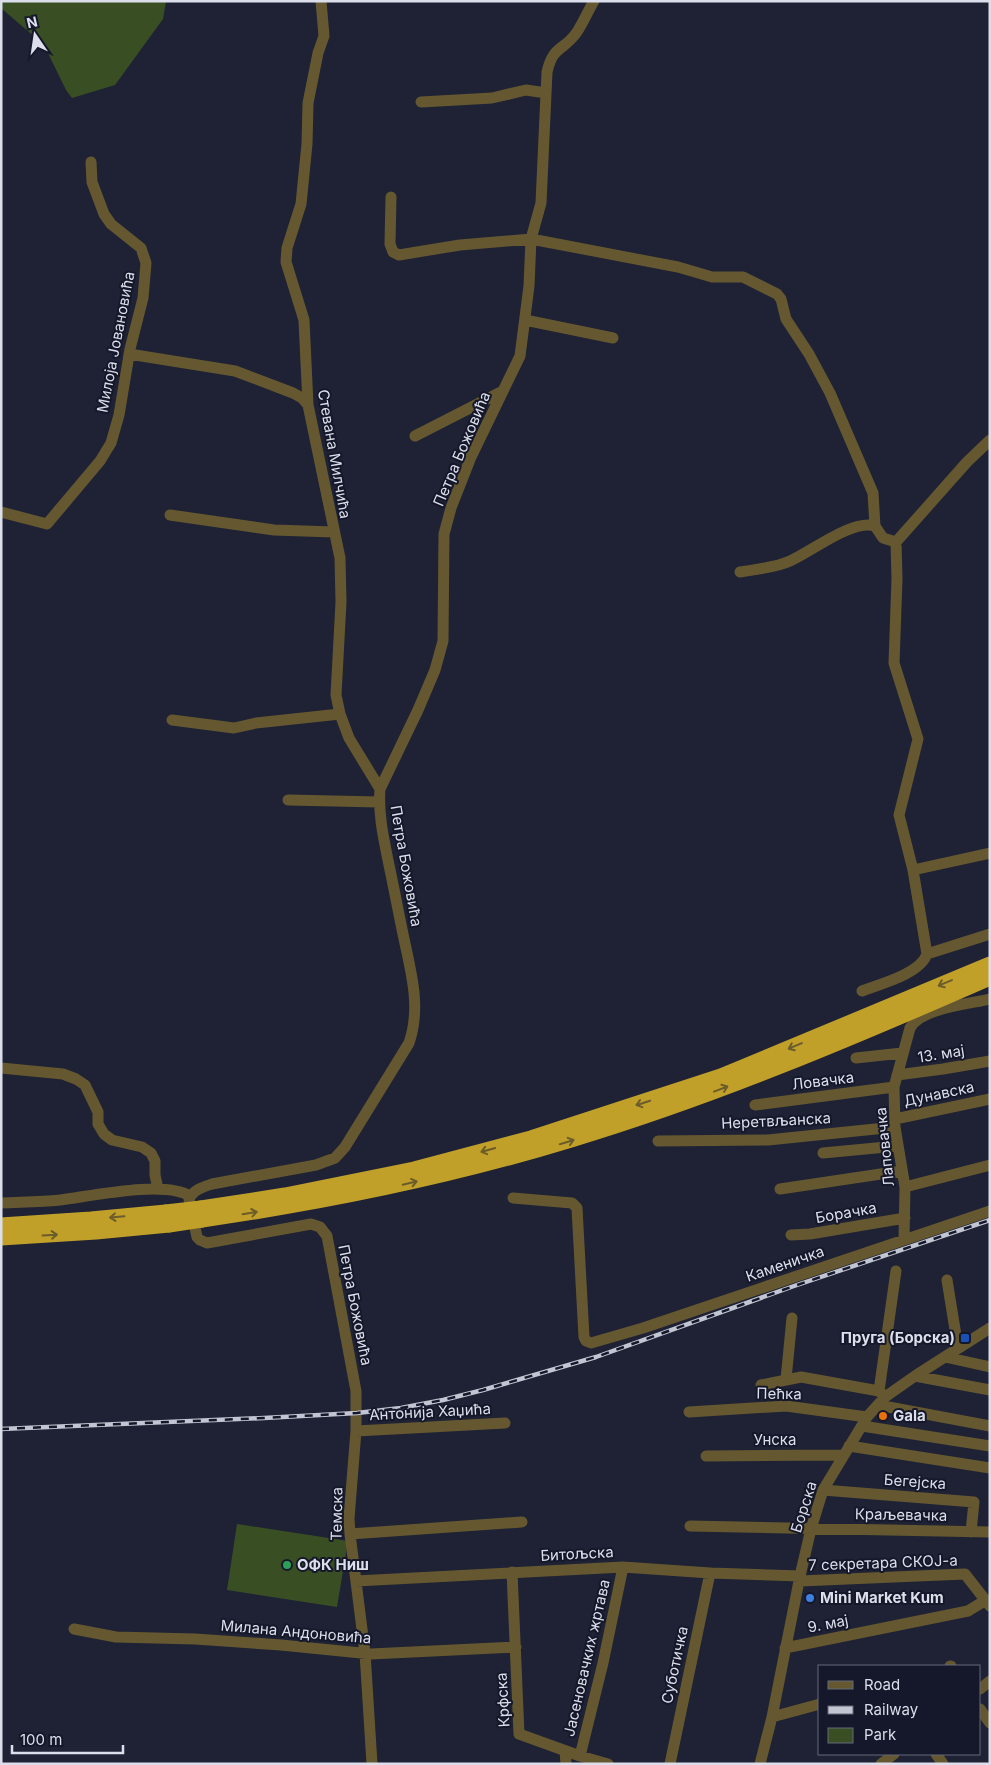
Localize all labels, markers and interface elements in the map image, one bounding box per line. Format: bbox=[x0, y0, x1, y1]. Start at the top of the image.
north arrow bbox=[10, 10, 60, 60]
text: N bbox=[25, 12, 39, 31]
street label: Милоја Јовановића bbox=[93, 270, 139, 414]
street label: Стевана Милчића bbox=[314, 388, 355, 520]
street label: Петра Божовића bbox=[429, 389, 494, 509]
street label: Петра Божовића bbox=[386, 804, 427, 928]
one-way arrow bbox=[938, 979, 953, 988]
street label: 13. мај bbox=[916, 1040, 966, 1067]
one-way arrow bbox=[788, 1041, 803, 1051]
street label: Ловачка bbox=[791, 1067, 855, 1094]
street label: Дунавска bbox=[902, 1077, 976, 1110]
one-way arrow bbox=[713, 1084, 728, 1093]
one-way arrow bbox=[635, 1098, 651, 1108]
street label: Лаповачка bbox=[871, 1106, 898, 1188]
street label: Неретвљанска bbox=[721, 1108, 831, 1133]
one-way arrow bbox=[559, 1136, 575, 1146]
one-way arrow bbox=[480, 1146, 496, 1156]
one-way arrow bbox=[402, 1178, 418, 1187]
street label: Борачка bbox=[814, 1198, 878, 1227]
one-way arrow bbox=[242, 1208, 258, 1218]
one-way arrow bbox=[110, 1212, 126, 1221]
one-way arrow bbox=[42, 1230, 58, 1239]
street label: Каменичка bbox=[743, 1241, 827, 1286]
street label: Петра Божовића bbox=[334, 1243, 377, 1367]
place label: Пруга (Борска) bbox=[841, 1328, 955, 1347]
marker: Пруга (Борска) bbox=[959, 1332, 971, 1344]
street label: Пећка bbox=[756, 1384, 802, 1403]
street label: Антонија Хаџића bbox=[369, 1399, 491, 1424]
place label: Gala bbox=[893, 1406, 926, 1425]
marker: Gala bbox=[877, 1410, 889, 1422]
street label: Унска bbox=[754, 1430, 796, 1449]
street label: Бегејска bbox=[883, 1470, 947, 1493]
street label: Борска bbox=[786, 1479, 821, 1535]
street label: Темска bbox=[327, 1487, 346, 1541]
street label: Краљевачка bbox=[855, 1504, 947, 1525]
street label: Битољска bbox=[540, 1542, 614, 1565]
street label: 7 секретара СКОЈ-а bbox=[808, 1550, 958, 1575]
place label: ОФК Ниш bbox=[297, 1555, 369, 1574]
marker: ОФК Ниш bbox=[281, 1559, 293, 1571]
street label: Јасеновачких жртава bbox=[559, 1577, 614, 1738]
place label: Mini Market Kum bbox=[820, 1588, 944, 1607]
marker: Mini Market Kum bbox=[804, 1592, 816, 1604]
street label: 9. мај bbox=[806, 1610, 850, 1637]
street label: Милана Андоновића bbox=[220, 1615, 372, 1648]
street label: Суботичка bbox=[657, 1624, 692, 1705]
legend bbox=[818, 1665, 981, 1755]
street label: Крфска bbox=[492, 1672, 513, 1728]
text: Road bbox=[864, 1675, 900, 1694]
text: Railway bbox=[864, 1700, 919, 1719]
scale bar bbox=[12, 1722, 124, 1754]
text: Park bbox=[864, 1725, 897, 1744]
text: 100 m bbox=[20, 1730, 62, 1749]

